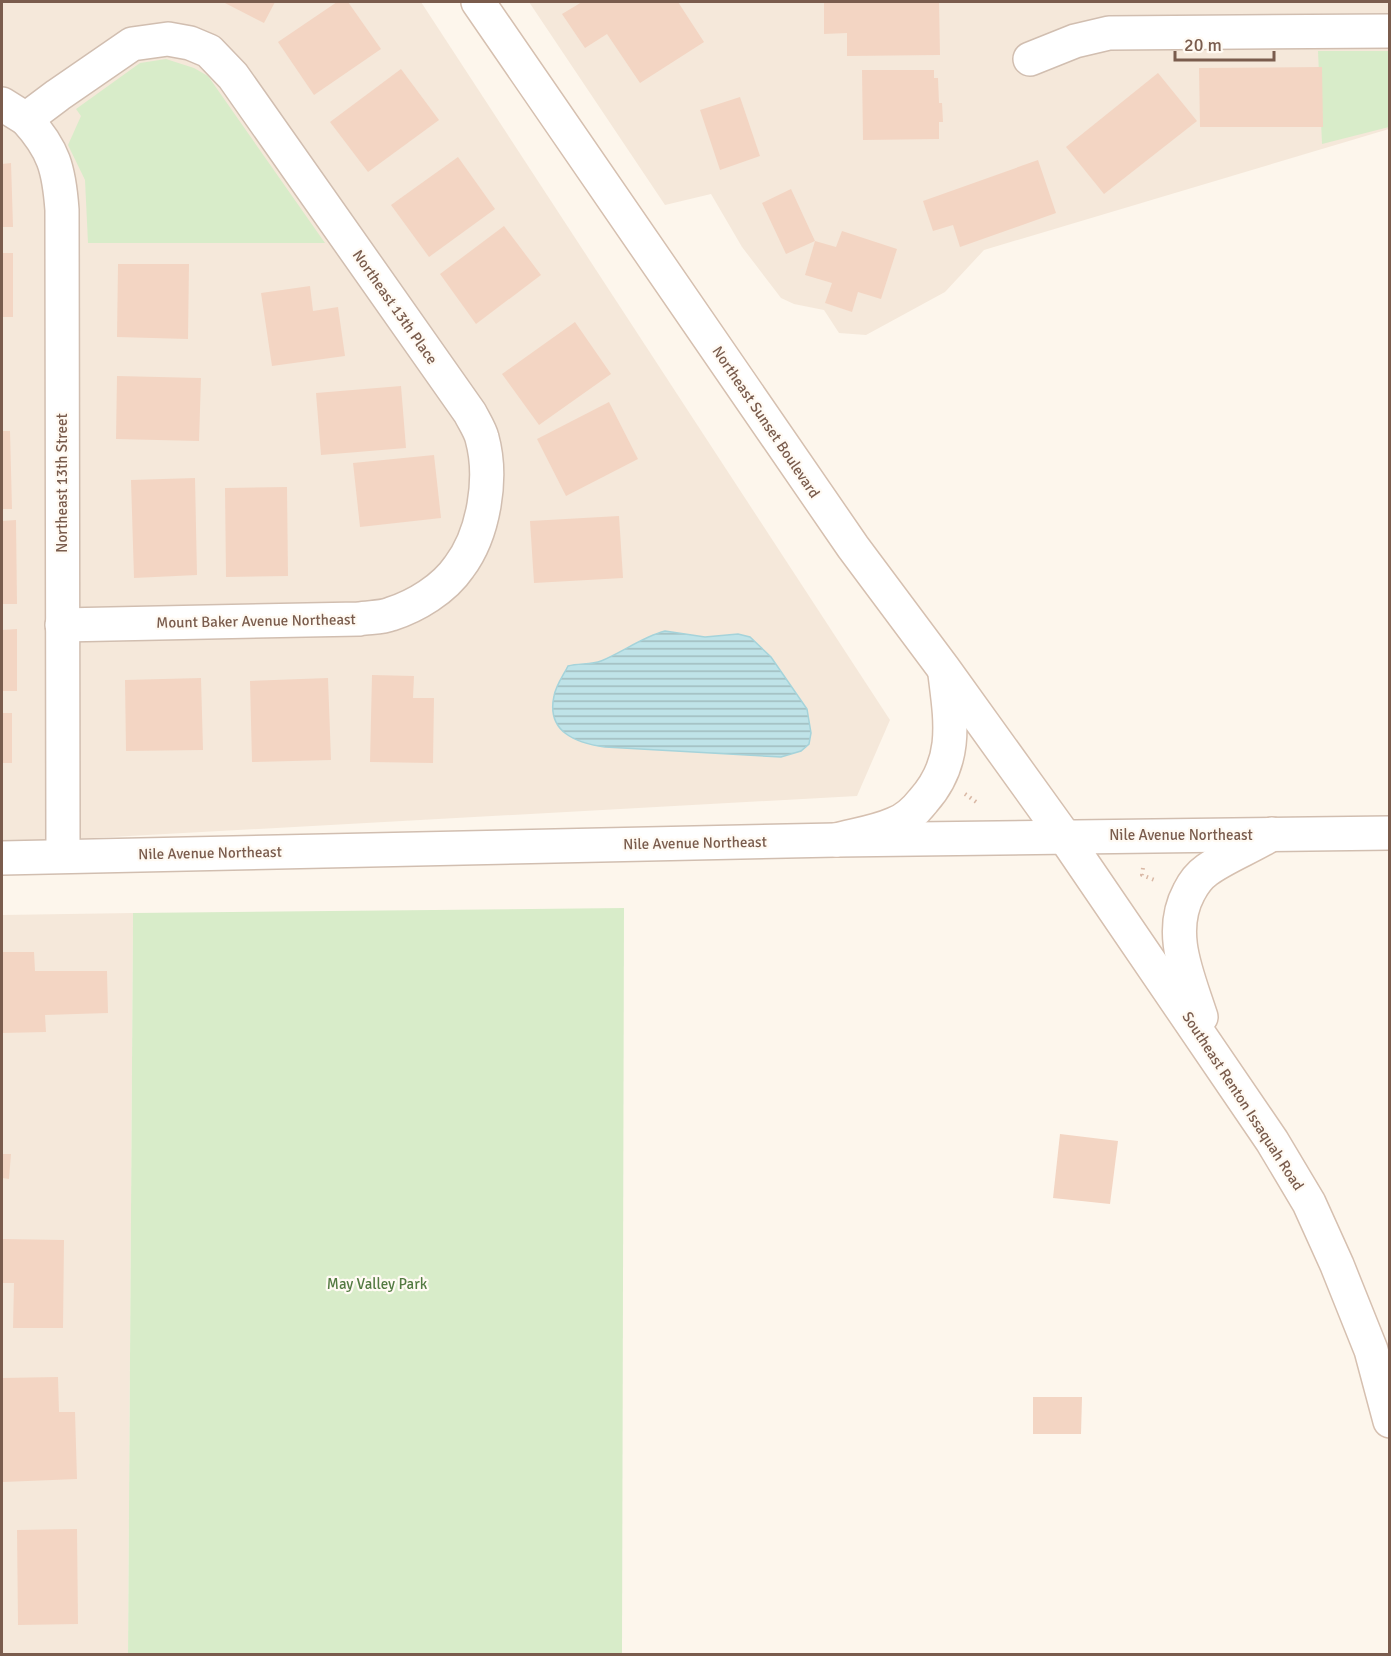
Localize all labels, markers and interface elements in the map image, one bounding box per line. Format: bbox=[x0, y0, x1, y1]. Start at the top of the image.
scale bar bbox=[1175, 24, 1274, 62]
text: 20 m bbox=[1184, 34, 1222, 56]
street label: Northeast 13th Place bbox=[349, 246, 441, 368]
street label: Northeast Sunset Boulevard bbox=[708, 343, 824, 501]
street label: Northeast 13th Street bbox=[53, 413, 71, 553]
street label: Mount Baker Avenue Northeast bbox=[156, 610, 356, 632]
street label: Nile Avenue Northeast bbox=[1109, 826, 1253, 844]
street label: Nile Avenue Northeast bbox=[623, 833, 767, 853]
street label: Nile Avenue Northeast bbox=[138, 843, 282, 863]
street label: Southeast Renton Issaquah Road bbox=[1178, 1008, 1308, 1194]
park label: May Valley Park bbox=[327, 1275, 428, 1293]

